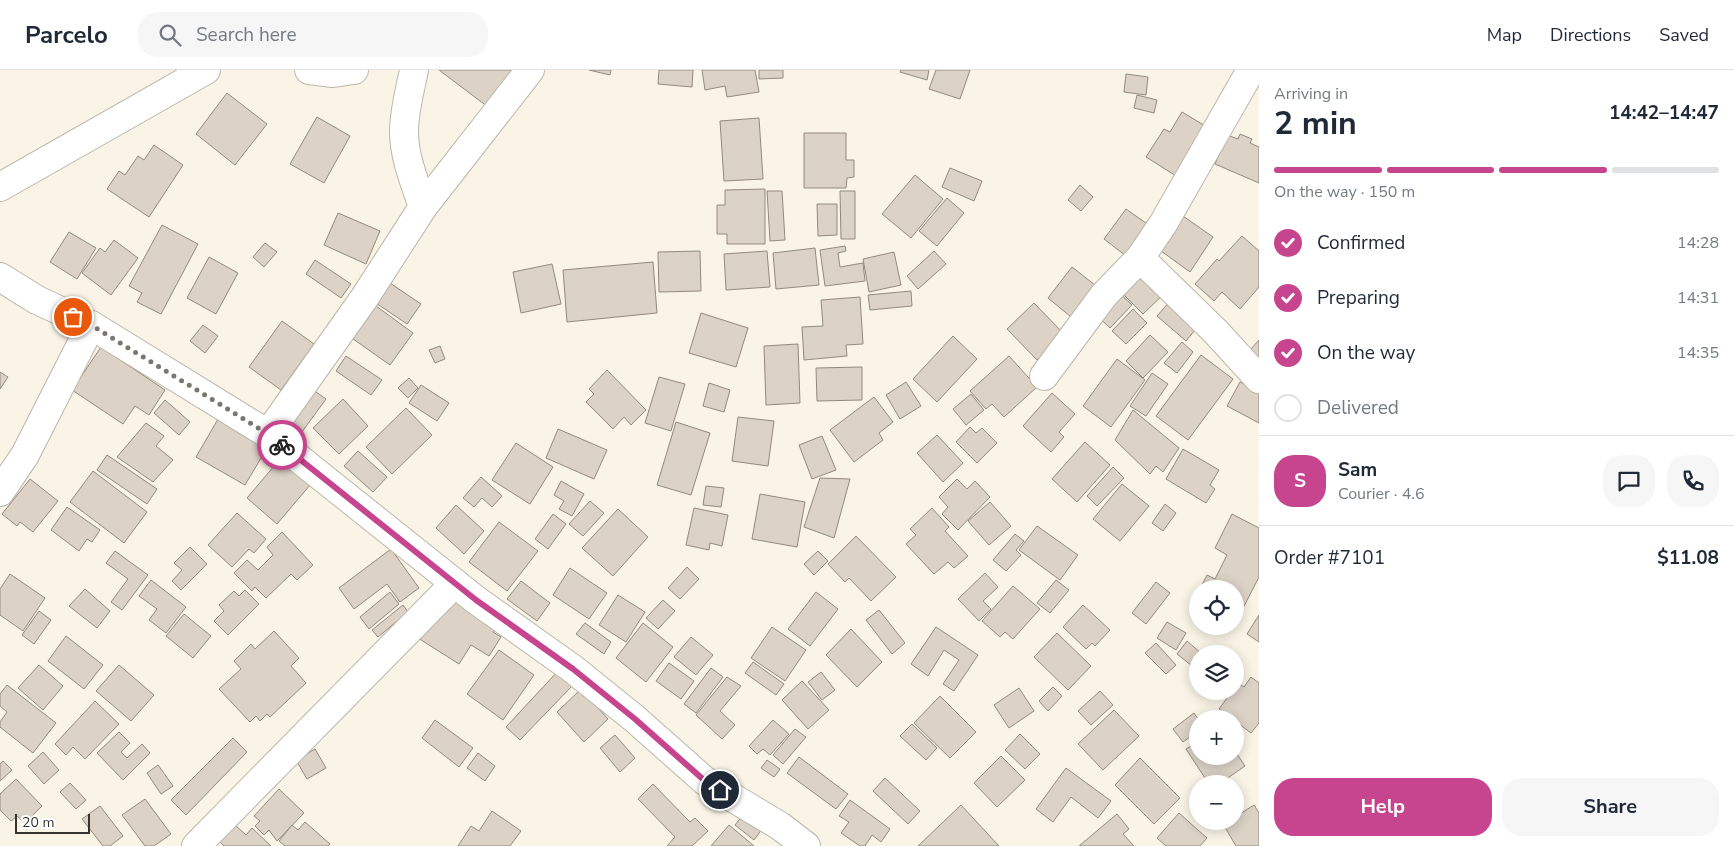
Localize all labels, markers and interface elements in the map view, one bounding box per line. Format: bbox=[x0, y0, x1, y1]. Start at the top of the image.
search box bbox=[138, 12, 488, 57]
text: Parcelo bbox=[25, 19, 108, 51]
icon: search bbox=[156, 21, 184, 49]
text: Search here bbox=[196, 22, 297, 48]
text: Map bbox=[1487, 23, 1522, 47]
text: Directions bbox=[1550, 23, 1631, 47]
text: Saved bbox=[1659, 23, 1709, 47]
text: Arriving in bbox=[1274, 83, 1348, 105]
text: 14:42–14:47 bbox=[1609, 100, 1719, 126]
text: 2 min bbox=[1274, 102, 1357, 145]
text: On the way · 150 m bbox=[1274, 181, 1415, 203]
icon: check bbox=[1274, 229, 1302, 257]
text: Confirmed bbox=[1317, 230, 1405, 256]
text: 14:28 bbox=[1677, 232, 1719, 254]
icon: check bbox=[1274, 284, 1302, 312]
text: Preparing bbox=[1317, 285, 1400, 311]
text: 14:31 bbox=[1677, 287, 1719, 309]
pin bbox=[52, 296, 94, 338]
icon: bag bbox=[59, 303, 87, 331]
icon: check bbox=[1274, 339, 1302, 367]
text: On the way bbox=[1317, 340, 1415, 366]
text: 14:35 bbox=[1677, 342, 1719, 364]
text: Delivered bbox=[1317, 395, 1399, 421]
courier bbox=[257, 420, 307, 470]
icon: bike bbox=[268, 431, 296, 459]
button: chat bbox=[1603, 455, 1655, 507]
button: phone bbox=[1667, 455, 1719, 507]
text: Sam bbox=[1338, 457, 1377, 483]
text: S bbox=[1294, 468, 1306, 494]
text: Courier · 4.6 bbox=[1338, 483, 1424, 505]
text: Order #7101 bbox=[1274, 545, 1385, 571]
text: $11.08 bbox=[1657, 545, 1719, 571]
map controls bbox=[1189, 580, 1244, 830]
button: locate bbox=[1189, 580, 1244, 635]
button: layers bbox=[1189, 645, 1244, 700]
button: + bbox=[1189, 710, 1244, 765]
pin bbox=[699, 769, 741, 811]
button: − bbox=[1189, 775, 1244, 830]
icon: home bbox=[706, 776, 734, 804]
button: Help bbox=[1274, 778, 1492, 836]
button: Share bbox=[1502, 778, 1719, 836]
scale bar bbox=[15, 811, 90, 834]
text: 20 m bbox=[22, 813, 54, 832]

